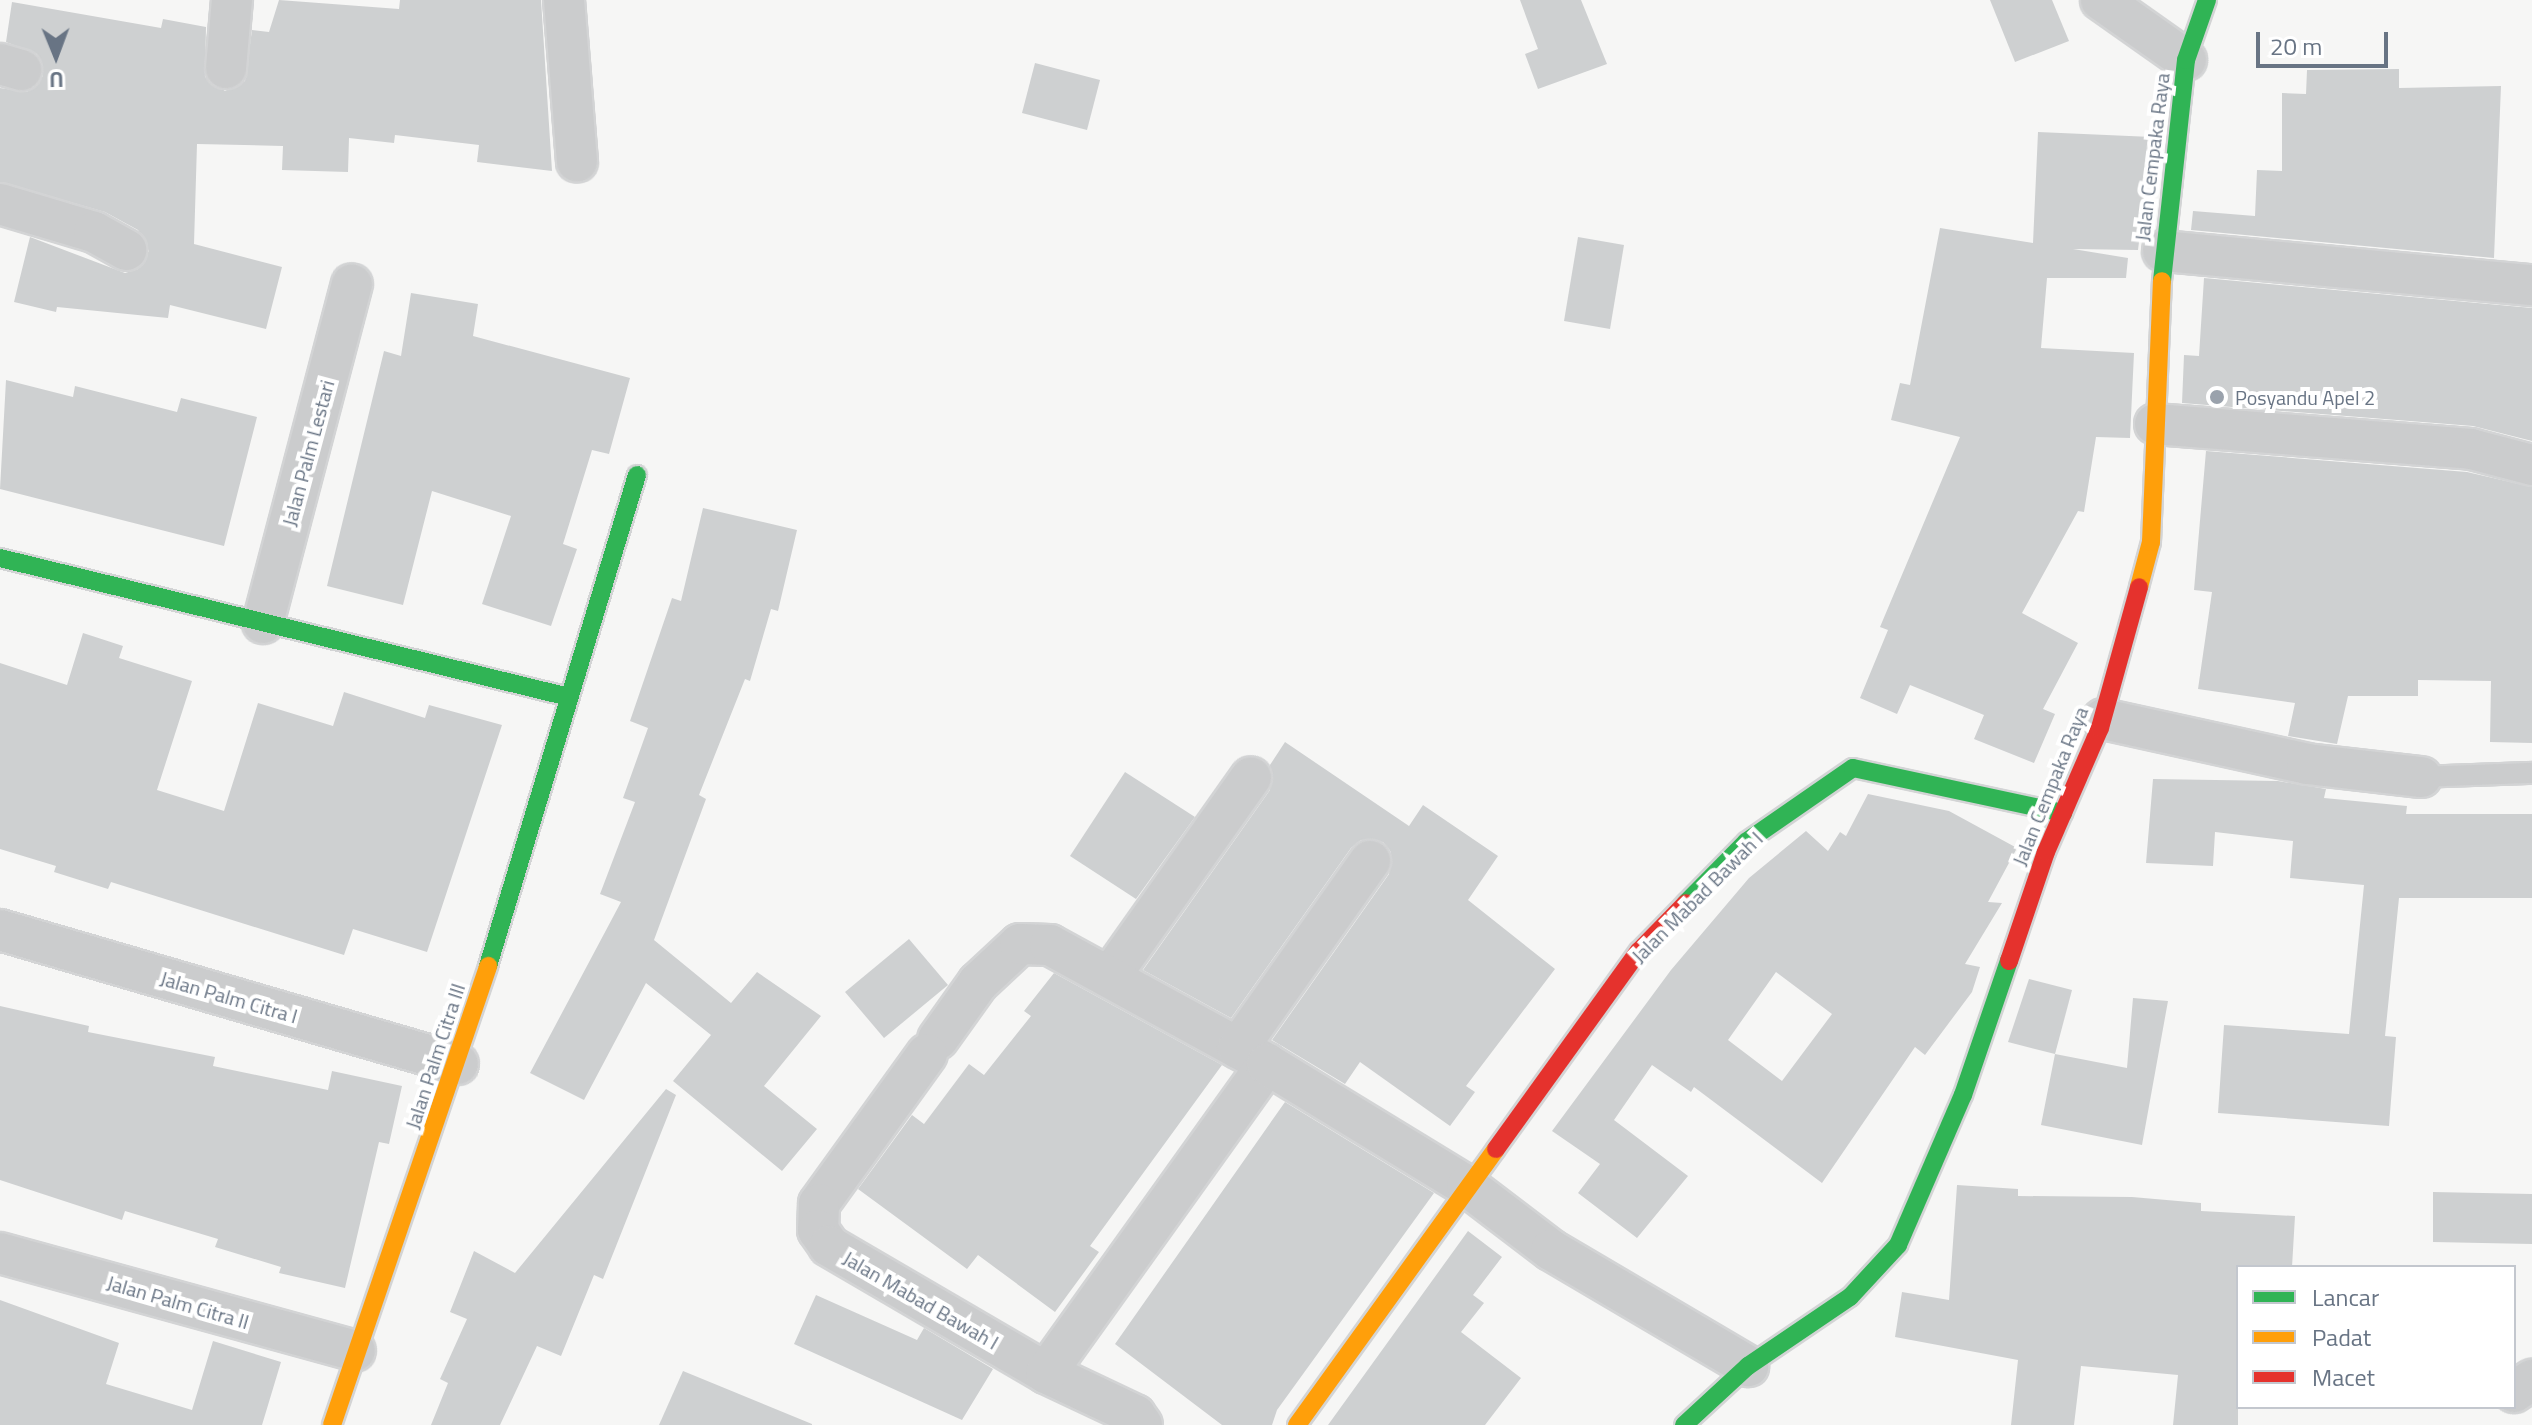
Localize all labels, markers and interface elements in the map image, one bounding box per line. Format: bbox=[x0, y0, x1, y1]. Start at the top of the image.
north arrow bbox=[16, 16, 96, 96]
scale bar bbox=[2260, 16, 2392, 66]
text: 20 m bbox=[2270, 28, 2322, 64]
text: U bbox=[49, 63, 64, 97]
street label: Jalan Cempaka Raya bbox=[2130, 72, 2174, 242]
street label: Jalan Palm Lestari bbox=[277, 377, 339, 529]
place label: Posyandu Apel 2 bbox=[2235, 385, 2375, 409]
marker: Posyandu Apel 2 bbox=[2206, 386, 2228, 408]
street label: Jalan Cempaka Raya bbox=[2007, 703, 2093, 869]
street label: Jalan Mabad Bawah I bbox=[1626, 826, 1768, 968]
street label: Jalan Palm Citra I bbox=[158, 966, 300, 1028]
street label: Jalan Palm Citra III bbox=[400, 980, 470, 1132]
street label: Jalan Mabad Bawah I bbox=[839, 1246, 1003, 1354]
legend bbox=[2236, 1265, 2516, 1409]
street label: Jalan Palm Citra II bbox=[104, 1270, 252, 1334]
text: Lancar bbox=[2312, 1279, 2379, 1315]
text: Padat bbox=[2312, 1319, 2371, 1355]
text: Macet bbox=[2312, 1359, 2375, 1395]

